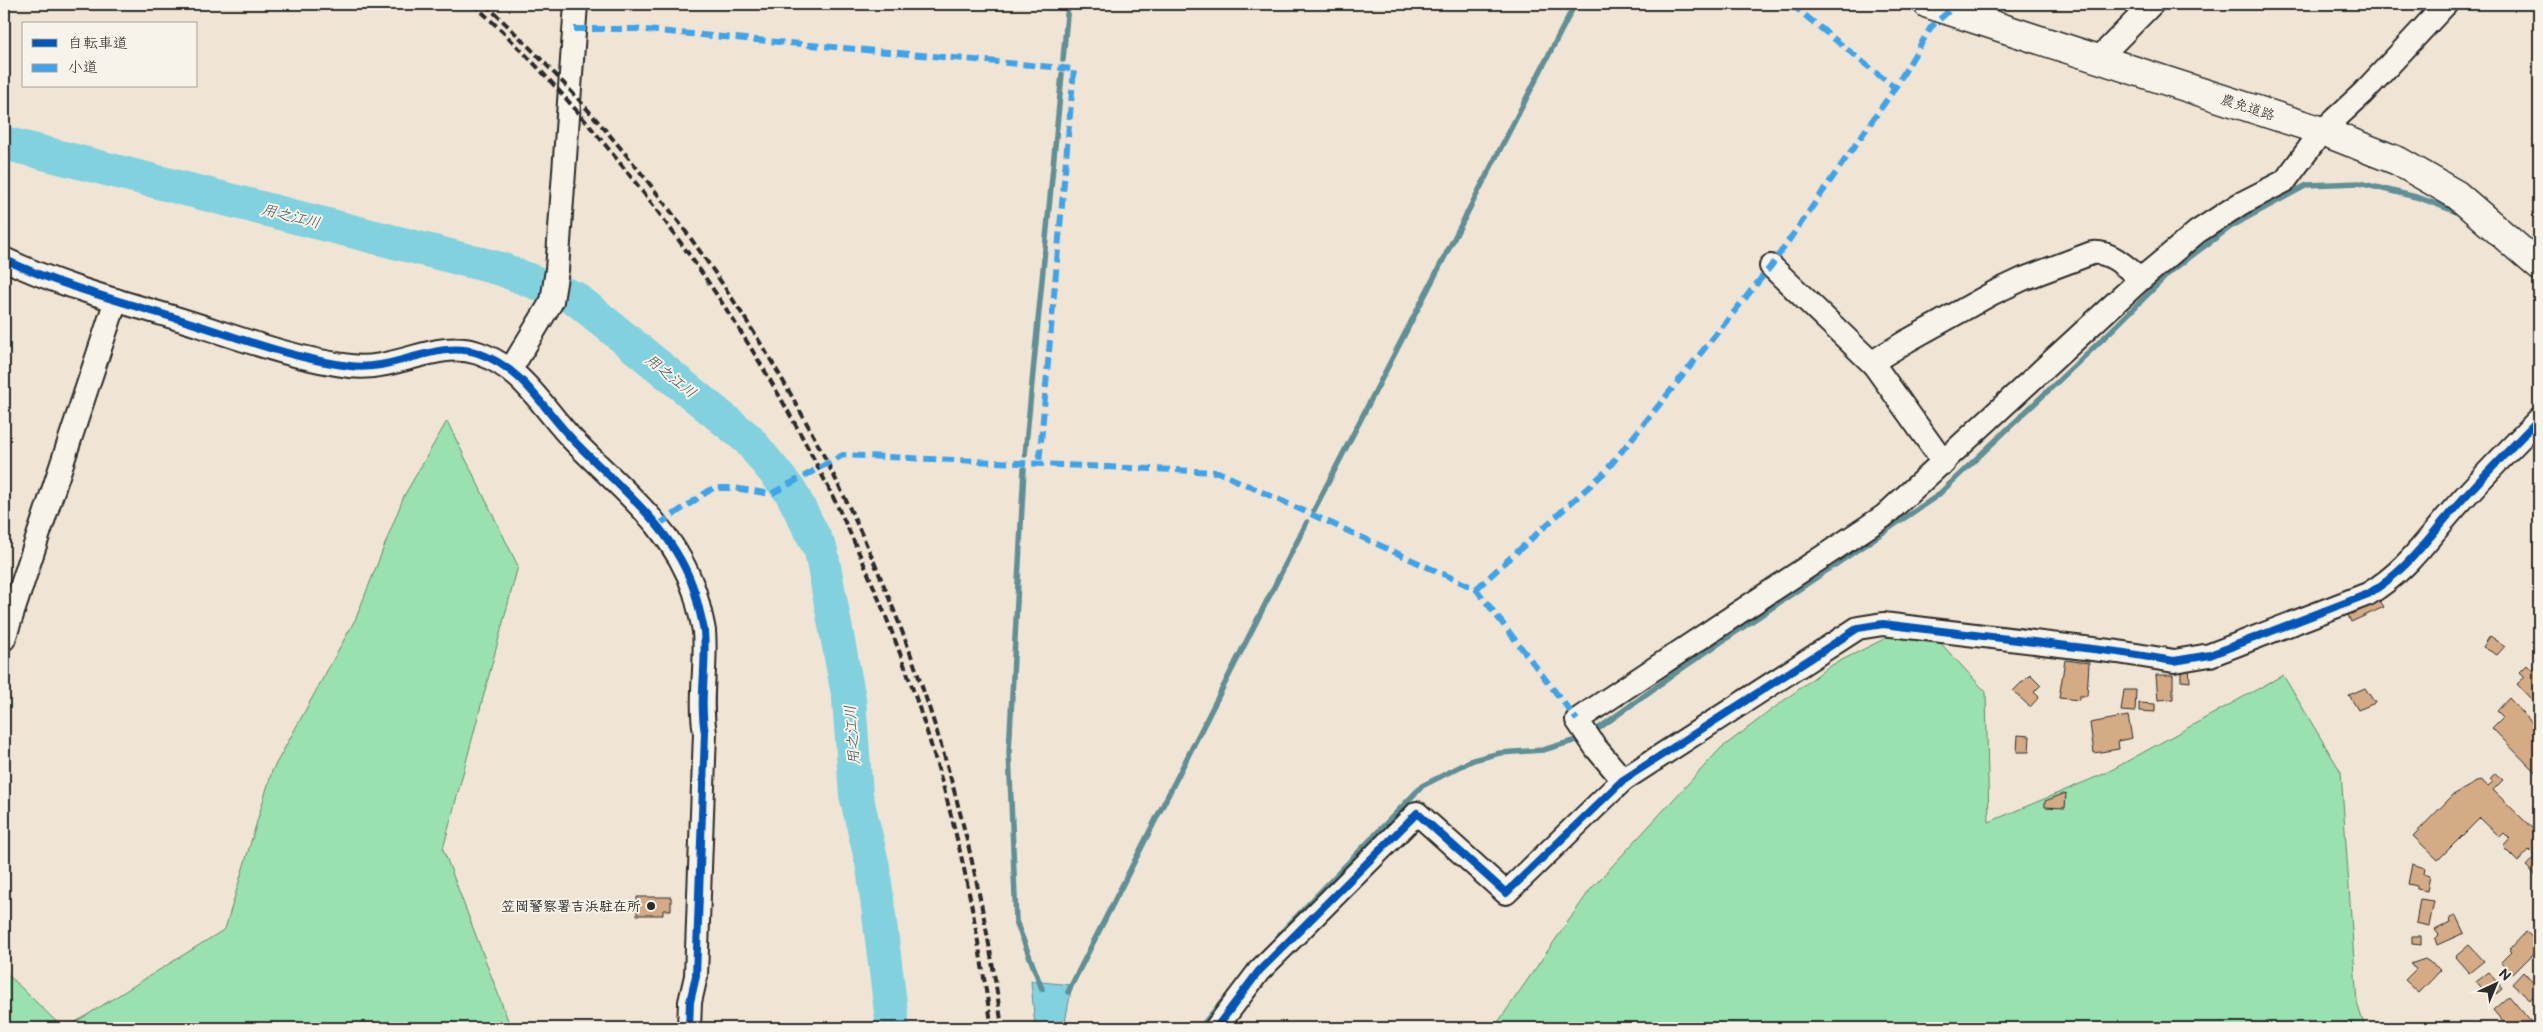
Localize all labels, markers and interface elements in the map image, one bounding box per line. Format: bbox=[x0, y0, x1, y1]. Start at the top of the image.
legend bbox=[22, 22, 198, 88]
text: 自転車道 bbox=[68, 34, 128, 53]
text: 小道 bbox=[68, 58, 98, 77]
street label: 農免道路 bbox=[2219, 91, 2277, 124]
water label: 用之江川 bbox=[259, 200, 322, 233]
water label: 用之江川 bbox=[641, 350, 700, 403]
water label: 用之江川 bbox=[841, 704, 864, 766]
place label: 笠岡警察署吉浜駐在所 bbox=[501, 898, 641, 915]
marker: 笠岡警察署吉浜駐在所 bbox=[645, 900, 657, 912]
north arrow bbox=[2470, 960, 2520, 1010]
text: N bbox=[2495, 965, 2514, 985]

